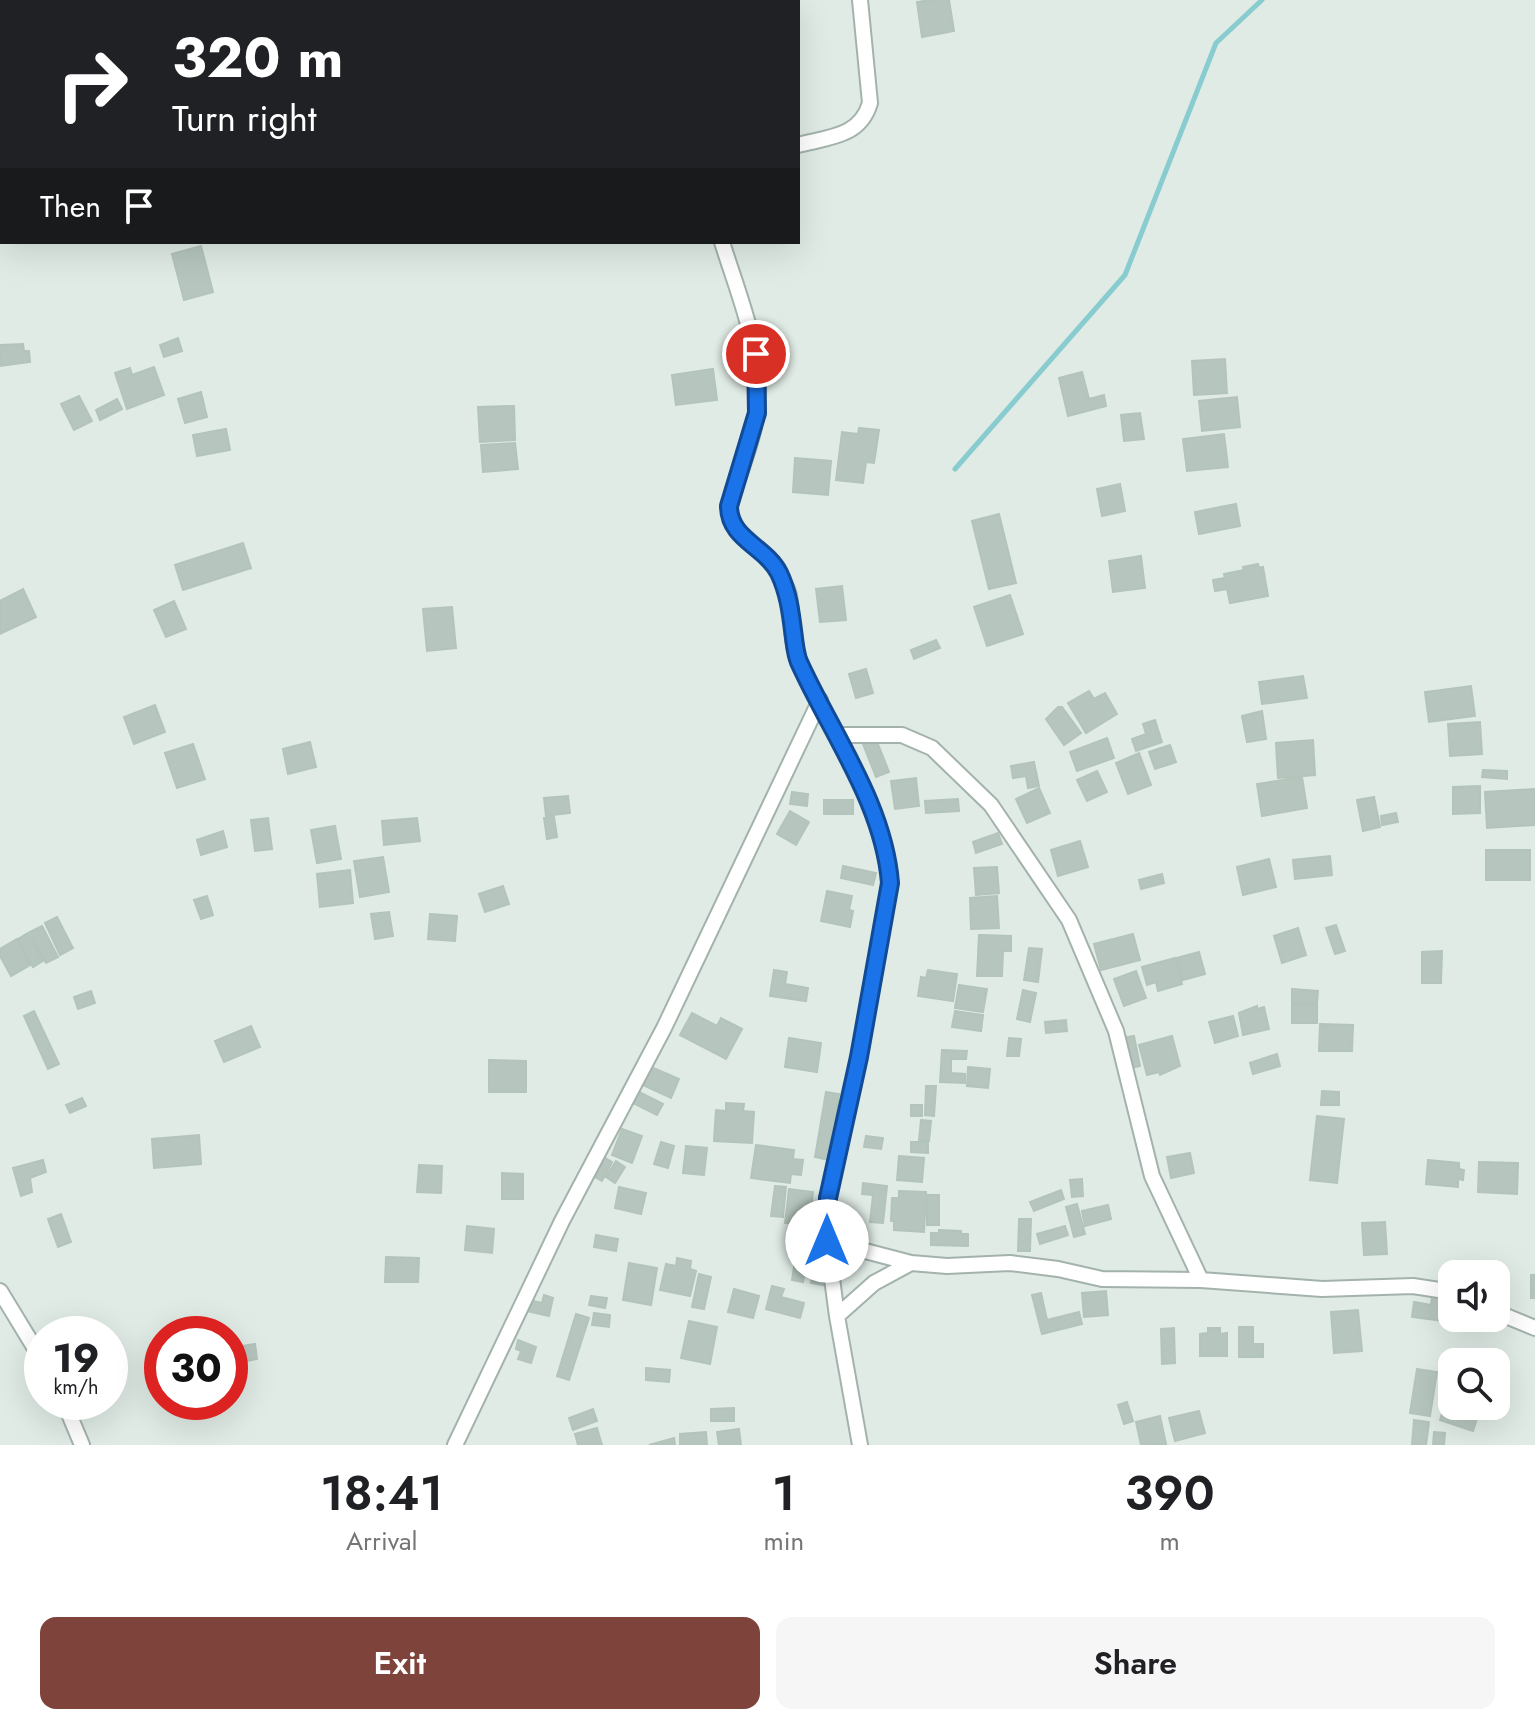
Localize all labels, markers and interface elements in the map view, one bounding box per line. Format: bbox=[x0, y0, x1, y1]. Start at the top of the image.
text: 320 m bbox=[172, 17, 343, 98]
icon: right bbox=[40, 32, 144, 136]
text: Turn right bbox=[172, 92, 317, 144]
icon: arrive bbox=[117, 184, 161, 228]
text: Then bbox=[40, 185, 101, 228]
pin bbox=[722, 320, 790, 388]
icon: arrive bbox=[734, 332, 778, 376]
position arrow bbox=[785, 1199, 869, 1283]
map controls bbox=[1438, 1260, 1510, 1420]
button: sound bbox=[1438, 1260, 1510, 1332]
speed limit sign: 30 bbox=[144, 1316, 248, 1420]
text: 19 bbox=[52, 1329, 100, 1387]
button: search bbox=[1438, 1348, 1510, 1420]
text: km/h bbox=[53, 1373, 99, 1402]
text: 18:41 bbox=[320, 1459, 443, 1528]
text: 1 bbox=[772, 1459, 796, 1528]
text: 390 bbox=[1124, 1459, 1215, 1528]
text: Arrival bbox=[346, 1522, 418, 1560]
text: min bbox=[763, 1522, 804, 1560]
text: m bbox=[1159, 1522, 1180, 1560]
button: Exit bbox=[40, 1617, 760, 1709]
button: Share bbox=[776, 1617, 1495, 1709]

